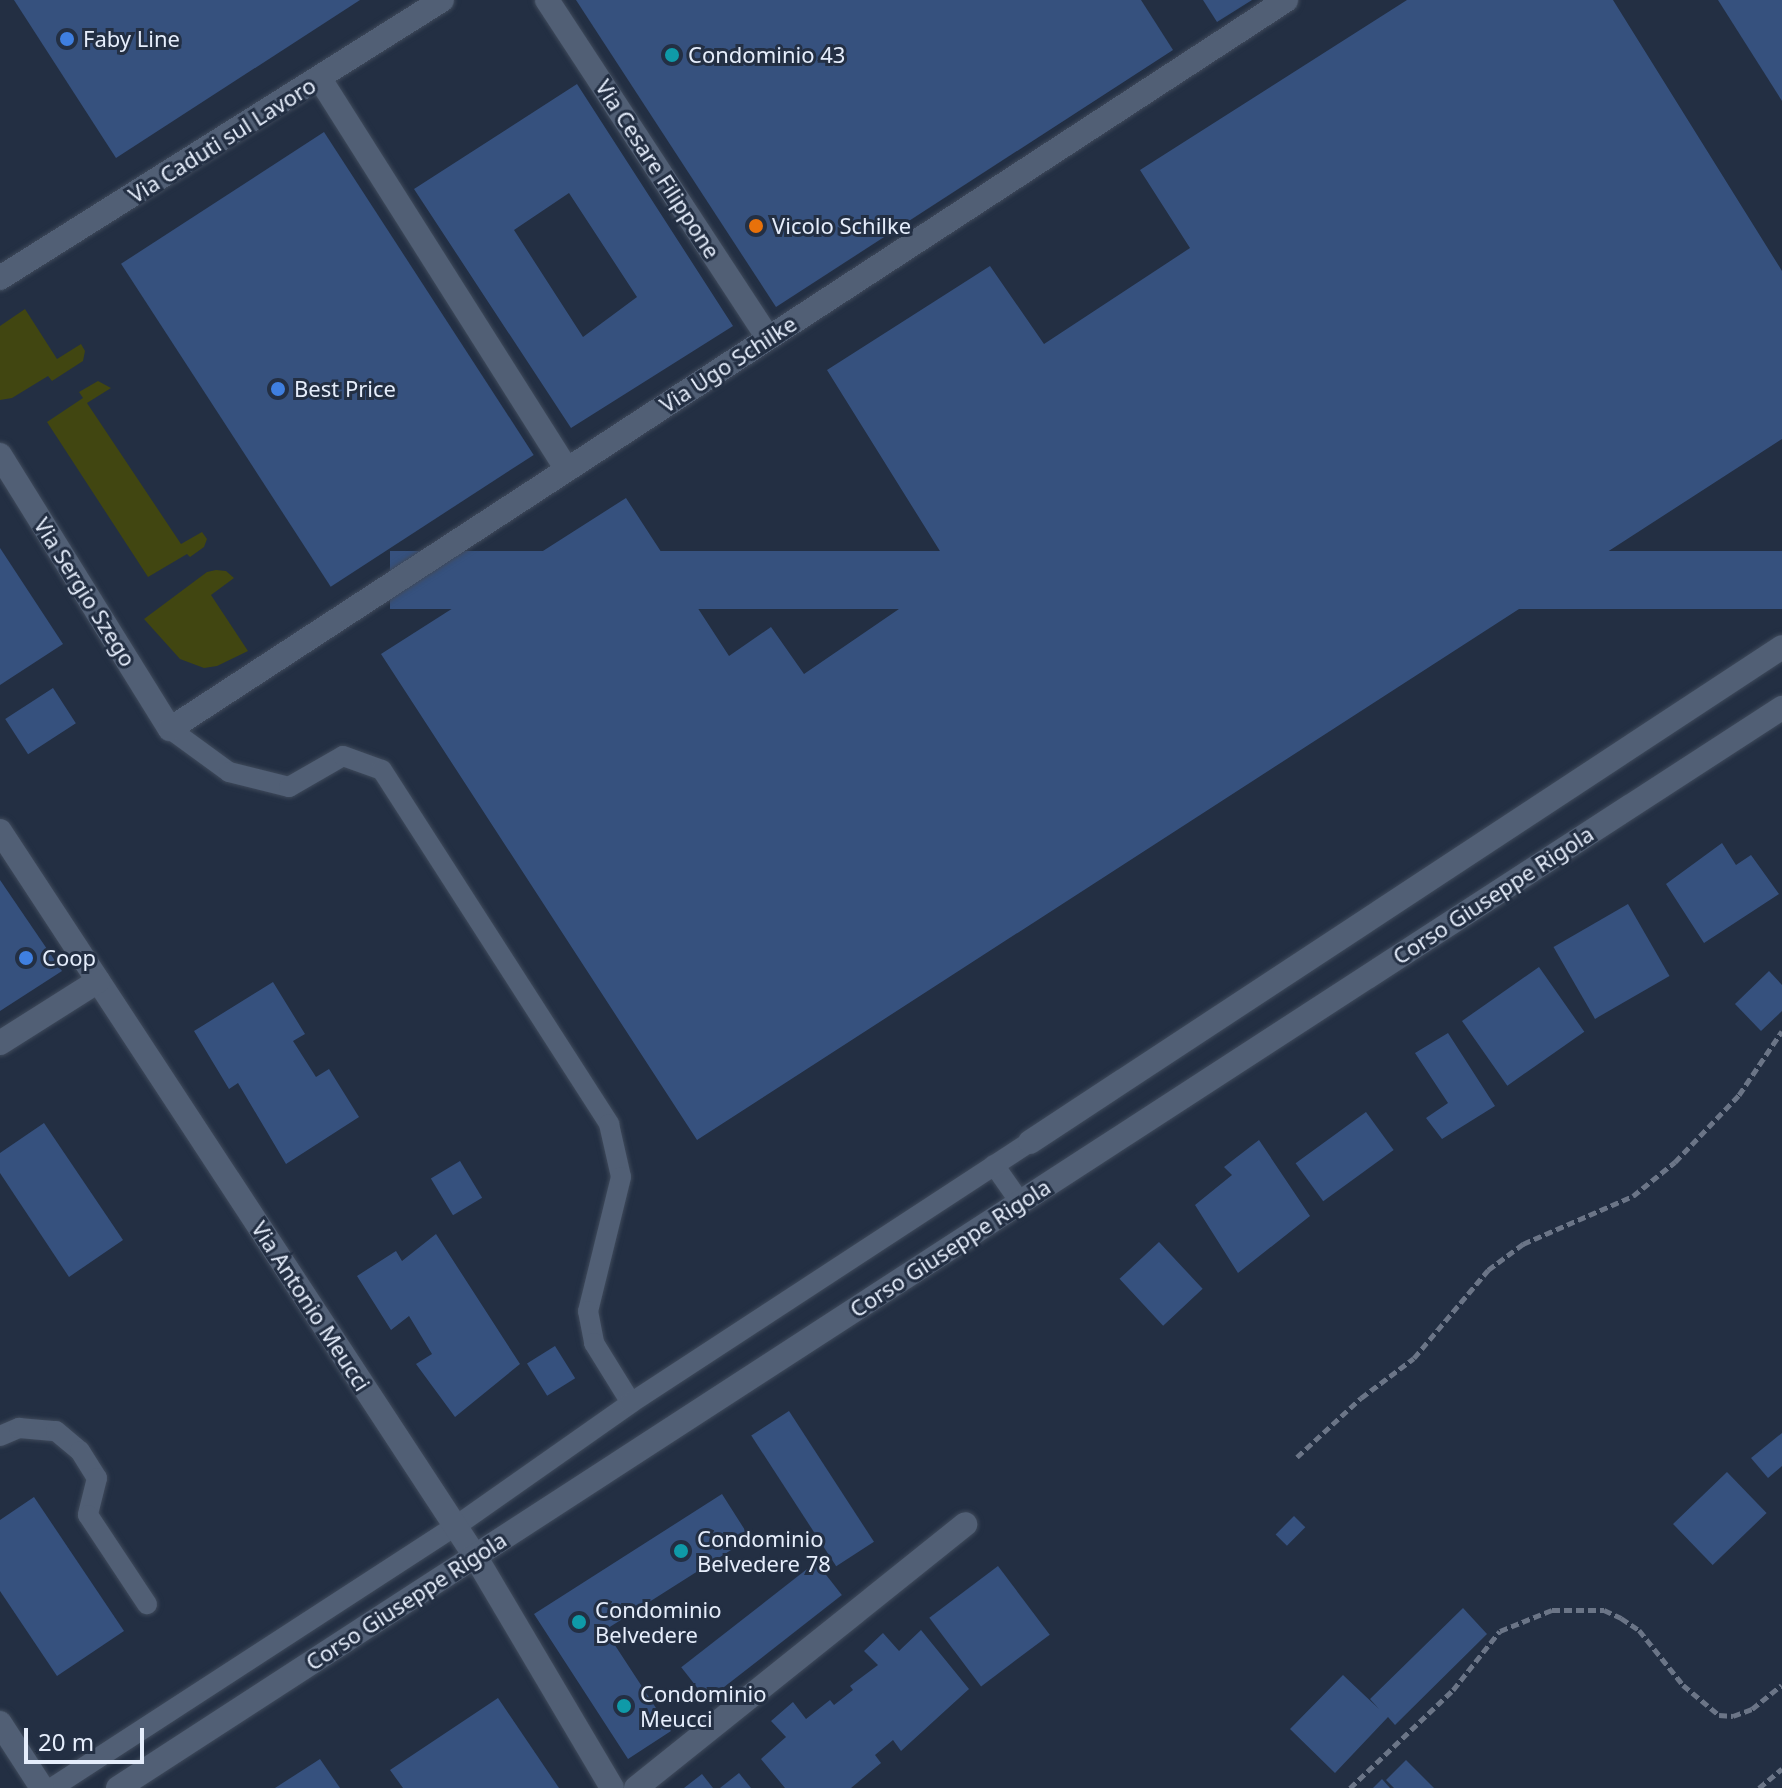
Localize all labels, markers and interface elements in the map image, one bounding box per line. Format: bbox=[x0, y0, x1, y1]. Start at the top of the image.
place label: Faby Line bbox=[83, 26, 180, 52]
marker: Faby Line bbox=[58, 30, 76, 48]
place label: Condominio 43 bbox=[688, 42, 845, 68]
marker: Condominio 43 bbox=[663, 46, 681, 64]
street label: Via Caduti sul Lavoro bbox=[124, 72, 320, 208]
street label: Via Cesare Filippone bbox=[590, 75, 726, 263]
place label: Vicolo Schilke bbox=[772, 213, 911, 239]
marker: Vicolo Schilke bbox=[747, 217, 765, 235]
street label: Via Ugo Schilke bbox=[655, 310, 801, 418]
place label: Best Price bbox=[294, 376, 396, 402]
marker: Best Price bbox=[269, 380, 287, 398]
street label: Via Sergio Szego bbox=[29, 513, 141, 671]
street label: Corso Giuseppe Rigola bbox=[1388, 820, 1598, 970]
place label: Coop bbox=[42, 945, 96, 971]
marker: Coop bbox=[17, 949, 35, 967]
street label: Corso Giuseppe Rigola bbox=[845, 1173, 1055, 1323]
street label: Via Antonio Meucci bbox=[246, 1216, 376, 1396]
place label: Condominio Belvedere 78 bbox=[697, 1525, 831, 1576]
street label: Corso Giuseppe Rigola bbox=[301, 1526, 511, 1676]
marker: Condominio Belvedere 78 bbox=[672, 1542, 690, 1560]
place label: Condominio Belvedere bbox=[595, 1596, 721, 1648]
marker: Condominio Belvedere bbox=[570, 1613, 588, 1631]
place label: Condominio Meucci bbox=[640, 1680, 766, 1732]
marker: Condominio Meucci bbox=[615, 1697, 633, 1715]
scale bar bbox=[28, 1712, 148, 1762]
text: 20 m bbox=[38, 1725, 94, 1758]

